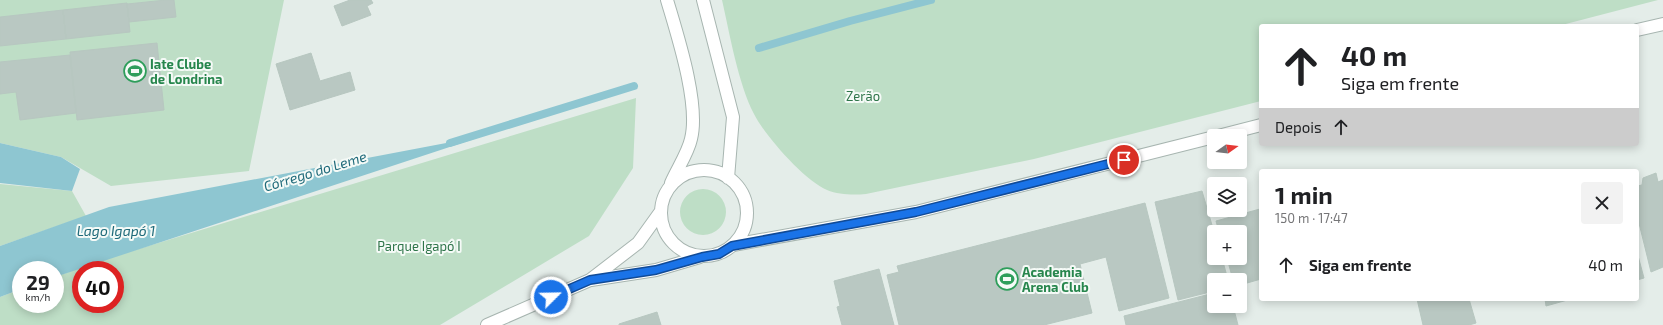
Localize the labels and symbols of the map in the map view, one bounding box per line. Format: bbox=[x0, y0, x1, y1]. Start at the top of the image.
place label: Iate Clube de Londrina bbox=[150, 56, 222, 87]
sports icon: Iate Clube de Londrina bbox=[122, 58, 148, 84]
park label: Zerão bbox=[846, 88, 880, 104]
north arrow bbox=[1207, 129, 1247, 169]
pin bbox=[1107, 143, 1141, 177]
water label: Córrego do Leme bbox=[262, 147, 369, 195]
water label: Lago Igapó 1 bbox=[77, 222, 155, 239]
park label: Parque Igapó I bbox=[377, 238, 461, 254]
speed limit sign: 40 bbox=[72, 261, 124, 313]
place label: Academia Arena Club bbox=[1022, 264, 1089, 295]
sports icon: Academia Arena Club bbox=[994, 266, 1020, 292]
position arrow bbox=[530, 276, 572, 318]

